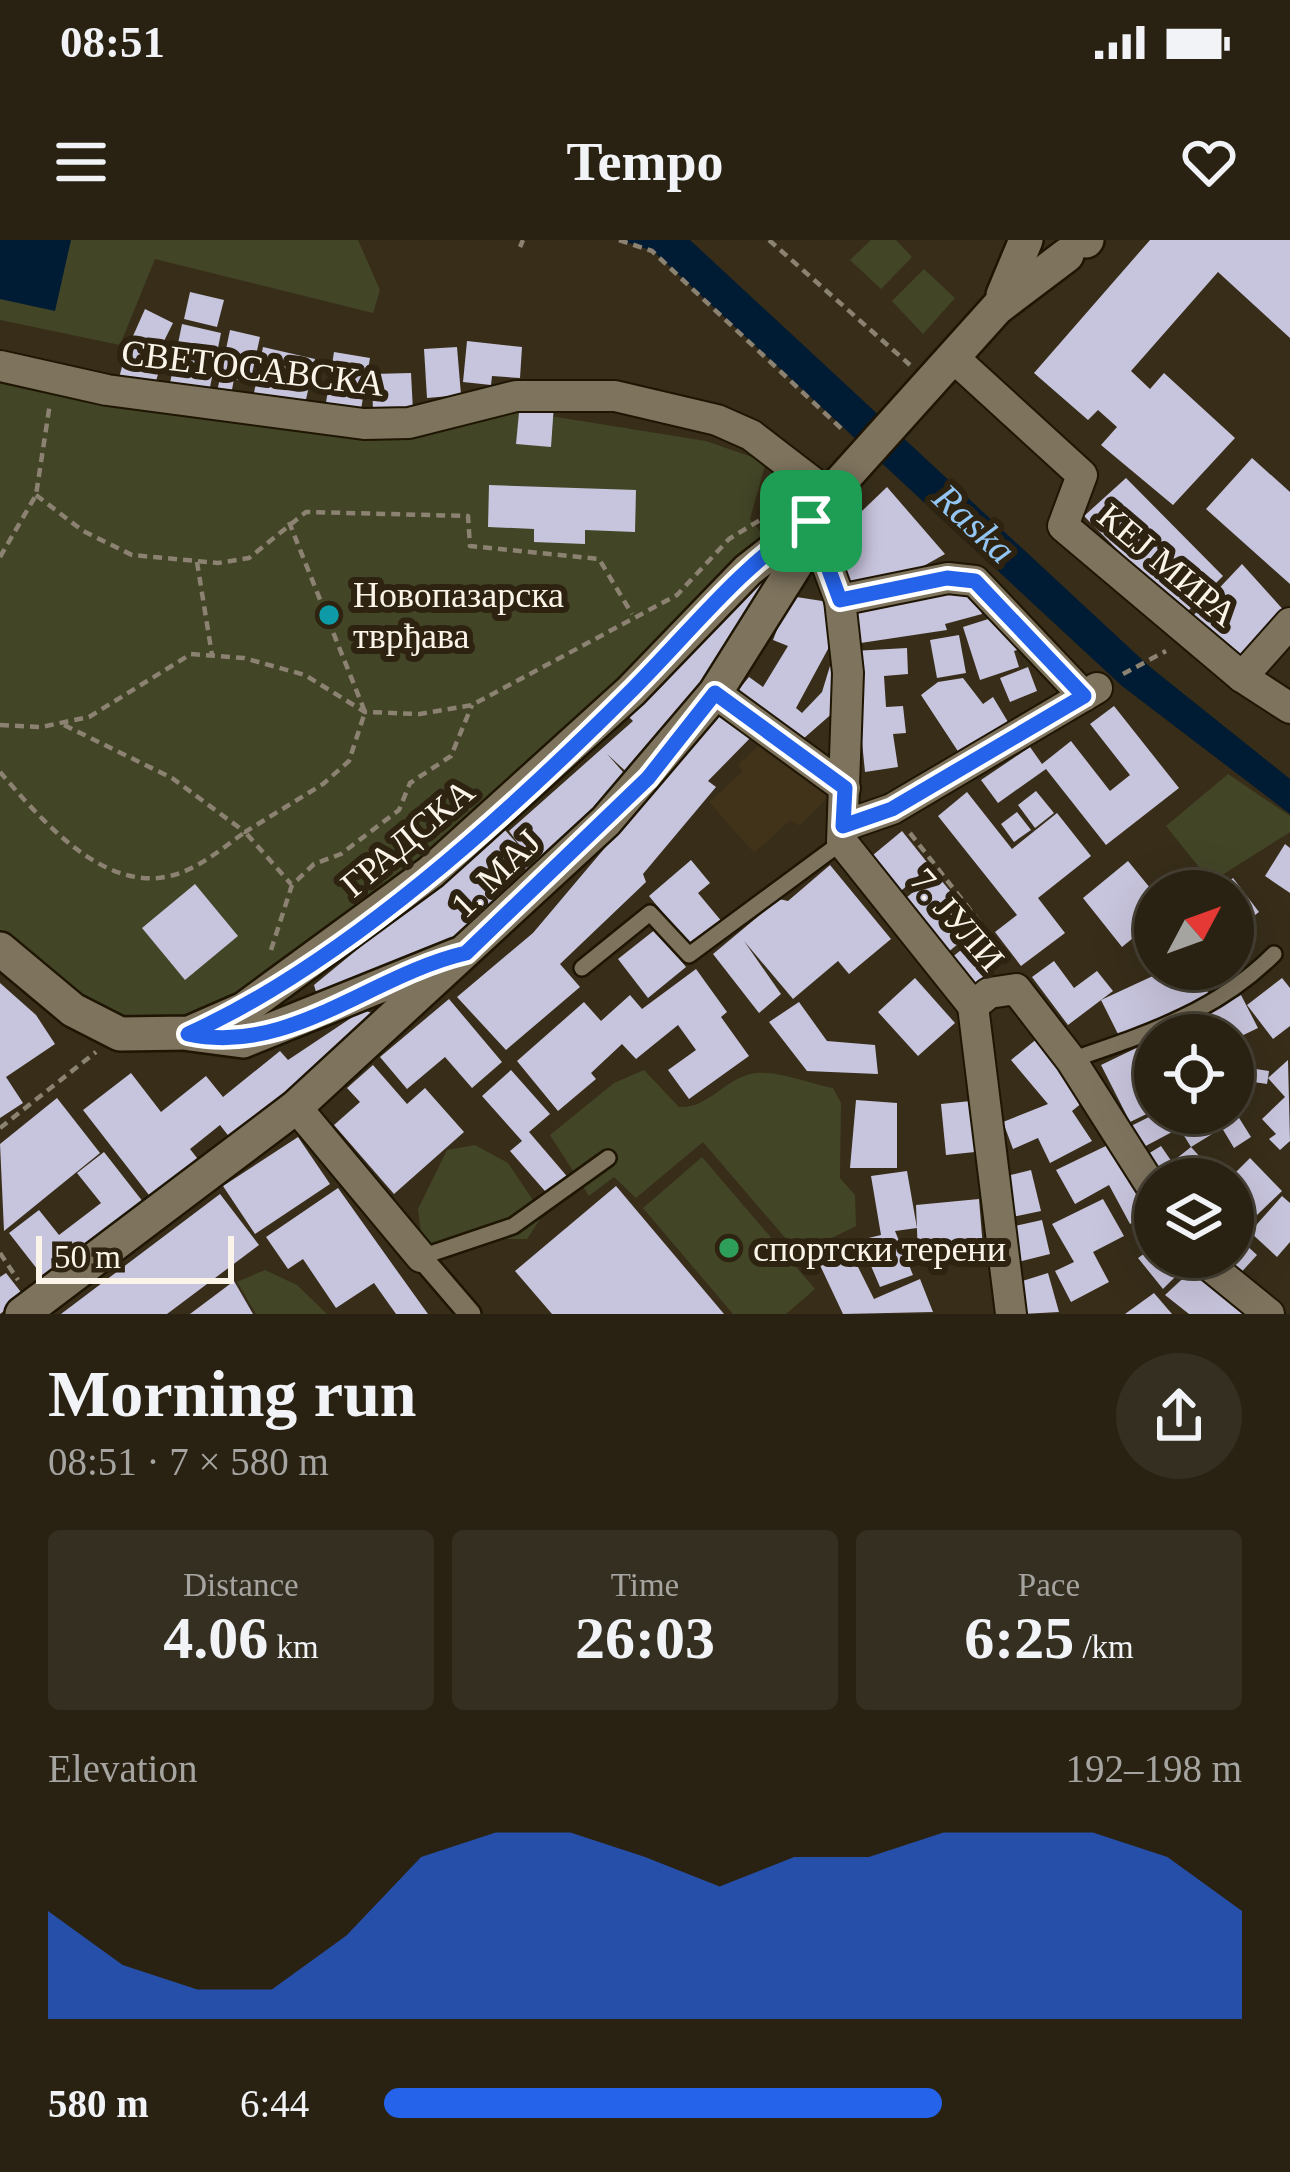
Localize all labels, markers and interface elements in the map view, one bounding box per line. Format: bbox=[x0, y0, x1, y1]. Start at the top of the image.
text: 08:51 bbox=[60, 17, 165, 67]
icon: menu bbox=[48, 129, 114, 195]
icon: heart bbox=[1176, 129, 1242, 195]
text: Tempo bbox=[566, 132, 724, 192]
street label: СВЕТОСАВСКА bbox=[119, 332, 386, 404]
pin bbox=[760, 470, 862, 572]
water label: Raska bbox=[924, 474, 1024, 572]
icon: arrive bbox=[778, 488, 844, 554]
street label: КЕЈ МИРА bbox=[1090, 495, 1245, 634]
place label: Новопазарска тврђава bbox=[353, 575, 564, 656]
marker: Новопазарска тврђава bbox=[316, 602, 342, 628]
street label: ГРАДСКА bbox=[333, 771, 482, 905]
street label: 1. МАЈ bbox=[443, 822, 548, 926]
street label: 7. ЈУЛИ bbox=[902, 861, 1012, 979]
north arrow bbox=[1134, 870, 1254, 990]
map controls bbox=[1134, 870, 1254, 1278]
button: locate bbox=[1134, 1014, 1254, 1134]
button: layers bbox=[1134, 1158, 1254, 1278]
place label: спортски терени bbox=[753, 1229, 1006, 1269]
scale bar bbox=[36, 1230, 234, 1283]
marker: спортски терени bbox=[716, 1235, 742, 1261]
text: 50 m bbox=[54, 1239, 121, 1275]
button: share bbox=[1116, 1353, 1242, 1479]
text: Morning run bbox=[48, 1357, 417, 1430]
text: 08:51 · 7 × 580 m bbox=[48, 1440, 329, 1483]
text: Distance bbox=[183, 1567, 299, 1603]
text: Time bbox=[611, 1567, 679, 1603]
text: Pace bbox=[1018, 1567, 1080, 1603]
text: 4.06 bbox=[163, 1605, 268, 1671]
text: 26:03 bbox=[575, 1605, 715, 1671]
text: 6:25 bbox=[964, 1605, 1074, 1671]
text: km bbox=[268, 1629, 319, 1665]
text: /km bbox=[1074, 1629, 1134, 1665]
text: Elevation bbox=[48, 1747, 197, 1790]
text: 192–198 m bbox=[1065, 1747, 1242, 1790]
text: 580 m bbox=[48, 2082, 149, 2125]
text: 6:44 bbox=[240, 2082, 309, 2125]

